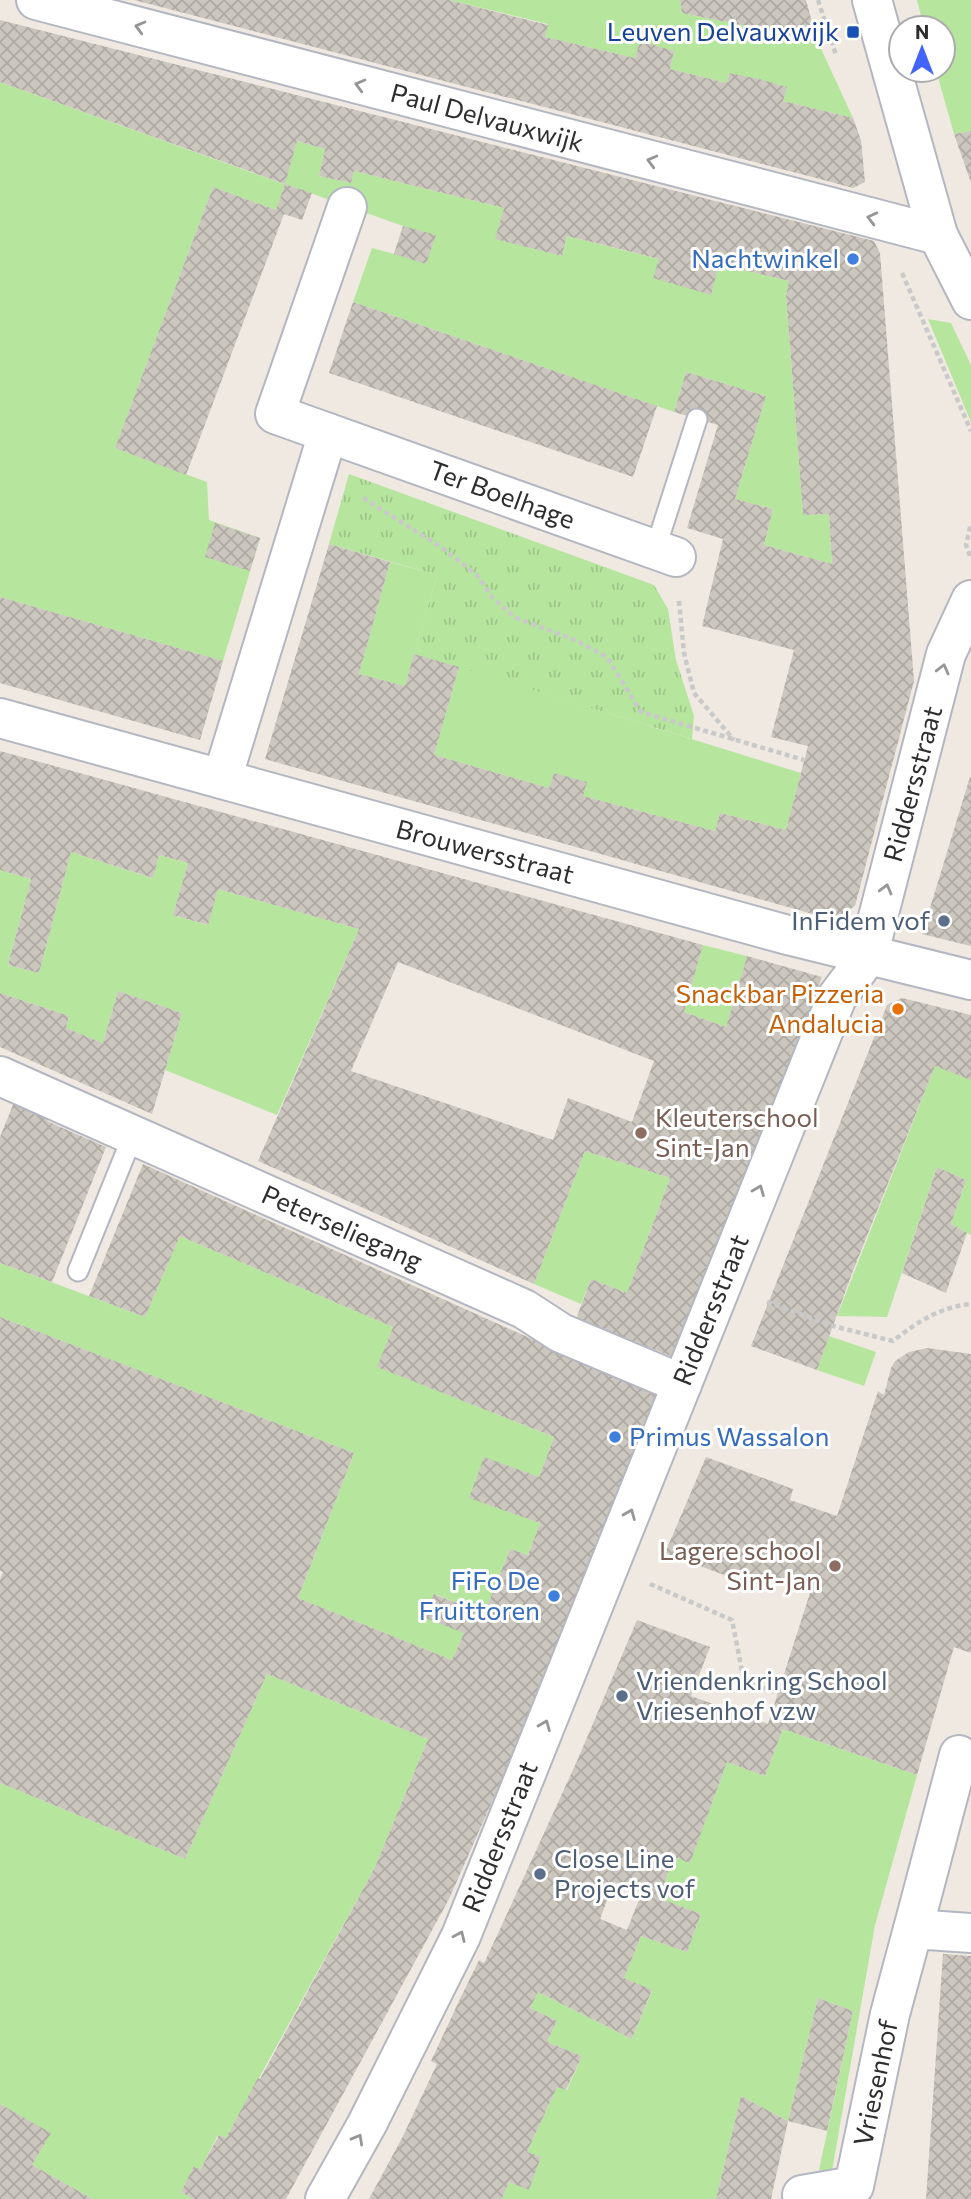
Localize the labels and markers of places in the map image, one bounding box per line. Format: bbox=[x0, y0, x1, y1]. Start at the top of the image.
place label: Leuven Delvauxwijk bbox=[607, 15, 839, 46]
marker: Leuven Delvauxwijk bbox=[845, 24, 861, 40]
place label: Nachtwinkel bbox=[691, 242, 839, 273]
marker: Nachtwinkel bbox=[845, 251, 861, 267]
place label: InFidem vof bbox=[791, 904, 931, 935]
marker: InFidem vof bbox=[936, 913, 952, 929]
place label: Snackbar Pizzeria Andalucia bbox=[676, 977, 884, 1038]
marker: Snackbar Pizzeria Andalucia bbox=[890, 1001, 906, 1017]
place label: Kleuterschool Sint-Jan bbox=[655, 1101, 819, 1162]
marker: Kleuterschool Sint-Jan bbox=[633, 1125, 649, 1141]
place label: Primus Wassalon bbox=[629, 1420, 829, 1451]
marker: Primus Wassalon bbox=[607, 1429, 623, 1445]
place label: Lagere school Sint-Jan bbox=[659, 1534, 821, 1595]
marker: Lagere school Sint-Jan bbox=[827, 1558, 843, 1574]
place label: FiFo De Fruittoren bbox=[419, 1564, 540, 1625]
marker: FiFo De Fruittoren bbox=[546, 1588, 562, 1604]
place label: Vriendenkring School Vriesenhof vzw bbox=[636, 1664, 888, 1725]
marker: Vriendenkring School Vriesenhof vzw bbox=[614, 1688, 630, 1704]
place label: Close Line Projects vof bbox=[554, 1842, 696, 1903]
marker: Close Line Projects vof bbox=[532, 1866, 548, 1882]

